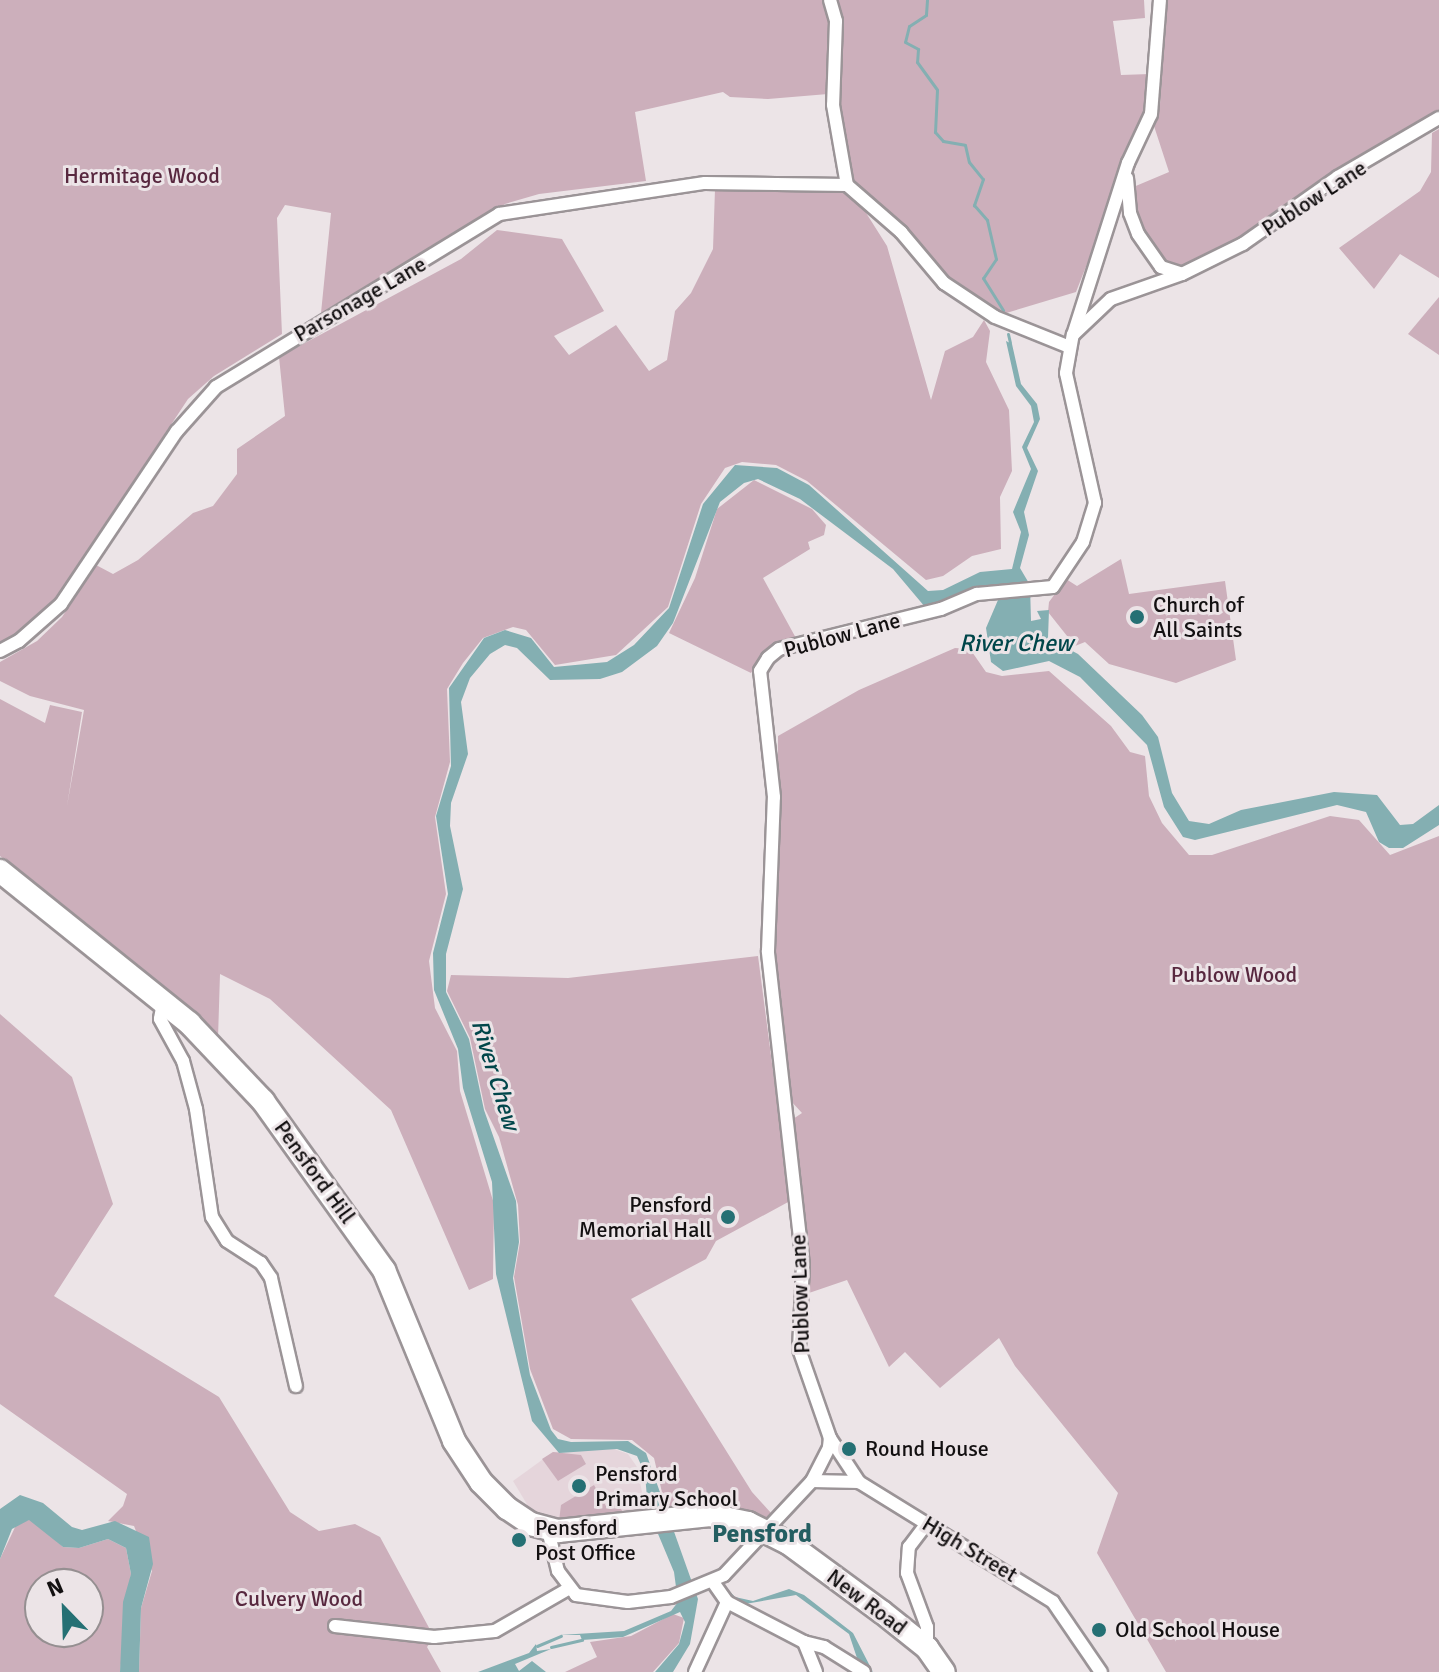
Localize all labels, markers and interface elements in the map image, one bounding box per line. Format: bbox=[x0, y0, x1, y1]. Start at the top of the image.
street label: Publow Lane bbox=[1257, 154, 1371, 242]
park label: Hermitage Wood bbox=[64, 163, 220, 189]
street label: Parsonage Lane bbox=[289, 250, 431, 348]
place label: Church of All Saints bbox=[1153, 591, 1244, 642]
street label: Publow Lane bbox=[781, 607, 903, 663]
marker: Church of All Saints bbox=[1128, 608, 1146, 626]
water label: River Chew bbox=[959, 630, 1073, 658]
park label: Publow Wood bbox=[1171, 962, 1297, 988]
water label: River Chew bbox=[465, 1016, 525, 1134]
street label: Pensford Hill bbox=[269, 1115, 361, 1229]
place label: Pensford Memorial Hall bbox=[579, 1191, 712, 1242]
marker: Pensford Memorial Hall bbox=[719, 1208, 737, 1226]
street label: Publow Lane bbox=[785, 1234, 815, 1354]
place label: Round House bbox=[865, 1436, 989, 1462]
marker: Round House bbox=[840, 1440, 858, 1458]
place label: Pensford Primary School bbox=[595, 1460, 738, 1512]
marker: Pensford Primary School bbox=[570, 1477, 588, 1495]
street label: High Street bbox=[918, 1510, 1022, 1588]
place label: Pensford Post Office bbox=[535, 1514, 636, 1566]
district label: Pensford bbox=[712, 1519, 812, 1551]
marker: Pensford Post Office bbox=[510, 1531, 528, 1549]
street label: New Road bbox=[822, 1563, 912, 1641]
north arrow bbox=[24, 1568, 104, 1648]
text: N bbox=[43, 1572, 68, 1603]
park label: Culvery Wood bbox=[235, 1586, 363, 1612]
place label: Old School House bbox=[1115, 1617, 1280, 1643]
marker: Old School House bbox=[1090, 1621, 1108, 1639]

